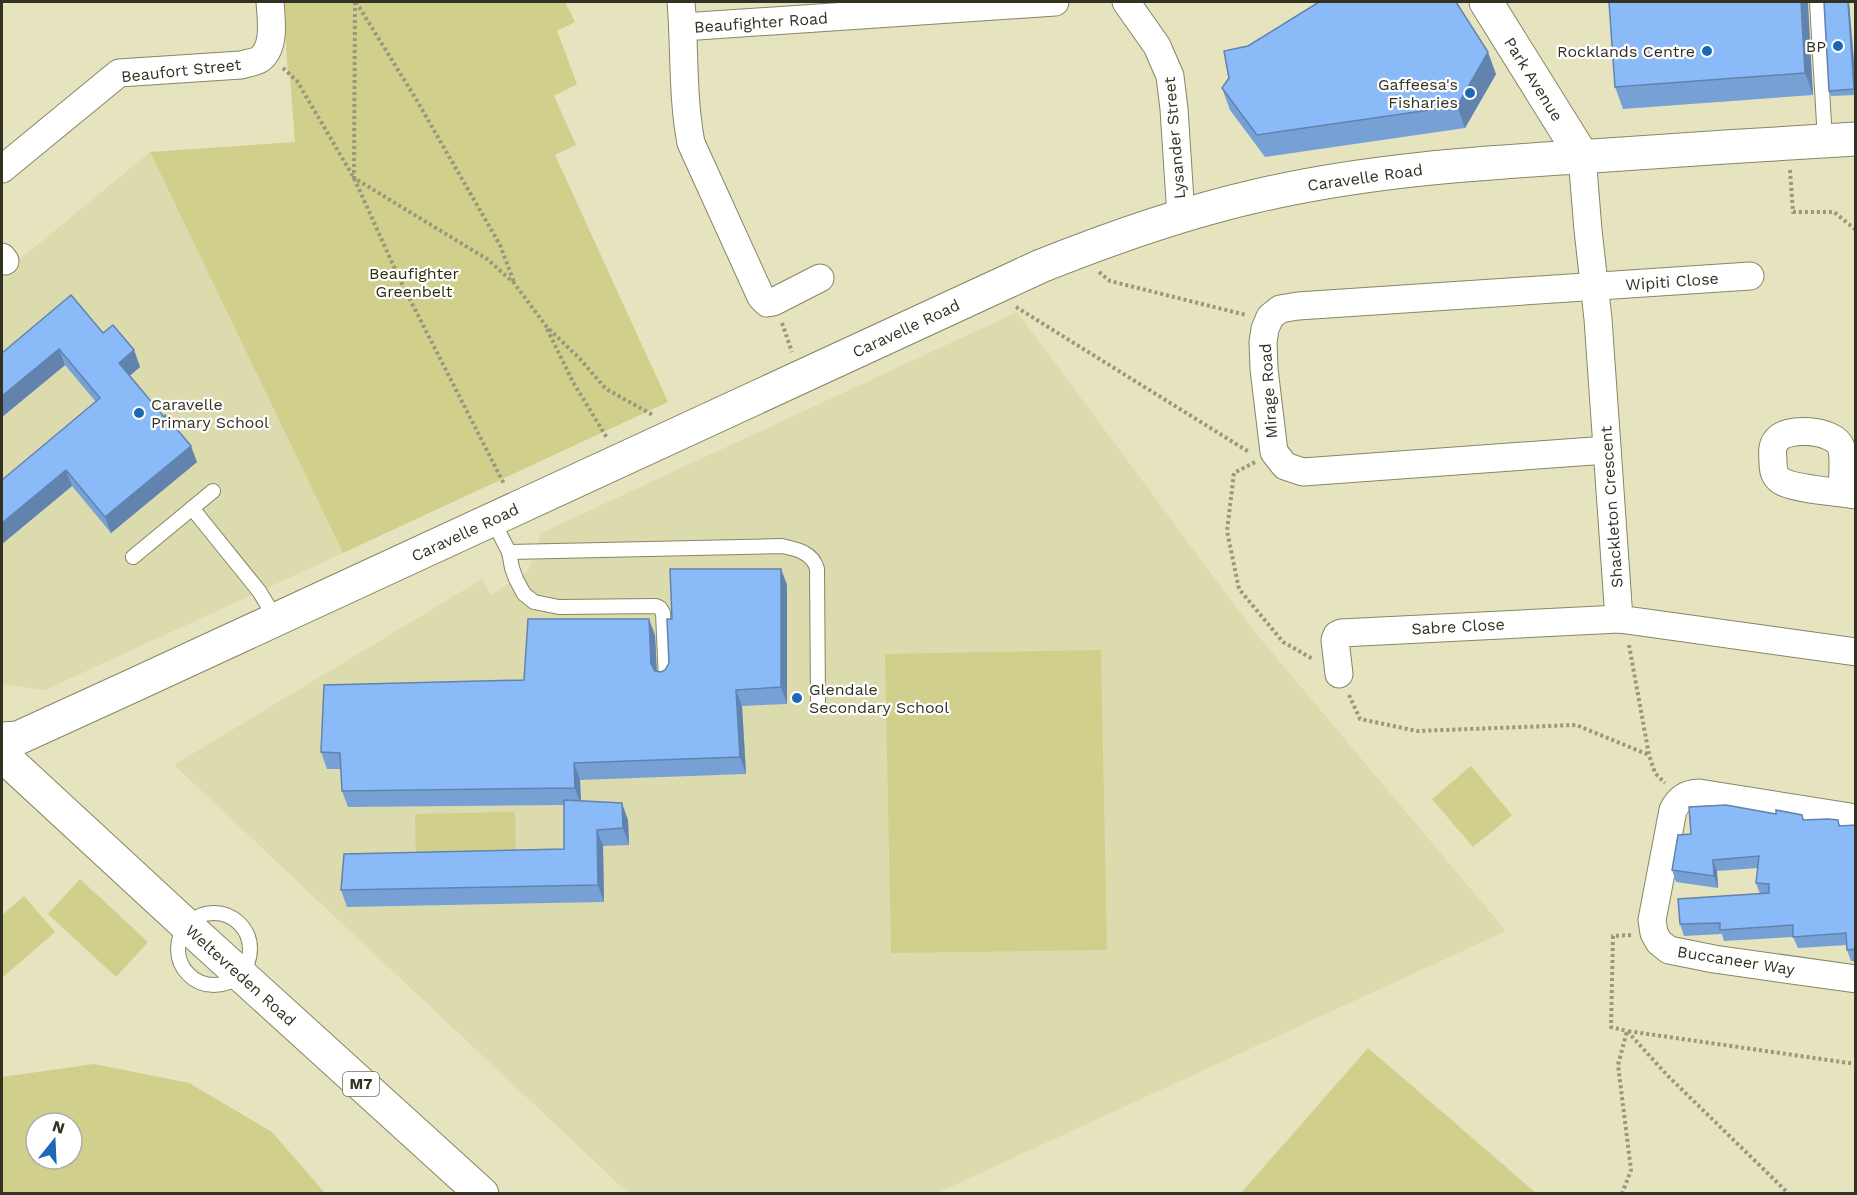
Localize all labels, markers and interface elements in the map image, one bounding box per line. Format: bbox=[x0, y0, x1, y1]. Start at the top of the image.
street label: Beaufighter Road bbox=[693, 8, 829, 37]
street label: Park Avenue bbox=[1500, 34, 1567, 125]
place label: BP bbox=[1806, 37, 1826, 56]
marker: BP bbox=[1831, 39, 1845, 53]
place label: Rocklands Centre bbox=[1557, 42, 1695, 61]
marker: Rocklands Centre bbox=[1700, 44, 1714, 58]
street label: Beaufort Street bbox=[120, 55, 242, 86]
place label: Gaffeesa's Fisharies bbox=[1378, 75, 1458, 112]
street label: Lysander Street bbox=[1160, 76, 1189, 200]
marker: Gaffeesa's Fisharies bbox=[1463, 86, 1477, 100]
street label: Caravelle Road bbox=[1306, 160, 1424, 195]
park label: Beaufighter Greenbelt bbox=[369, 264, 459, 301]
street label: Wipiti Close bbox=[1625, 269, 1719, 294]
street label: Caravelle Road bbox=[850, 295, 963, 362]
street label: Mirage Road bbox=[1256, 343, 1281, 439]
place label: Caravelle Primary School bbox=[151, 395, 269, 432]
marker: Caravelle Primary School bbox=[132, 406, 146, 420]
street label: Shackleton Crescent bbox=[1596, 425, 1627, 589]
street label: Caravelle Road bbox=[409, 499, 522, 566]
street label: Sabre Close bbox=[1411, 615, 1505, 638]
place label: Glendale Secondary School bbox=[809, 680, 949, 717]
marker: Glendale Secondary School bbox=[790, 691, 804, 705]
street label: Weltevreden Road bbox=[182, 921, 300, 1030]
street label: Buccaneer Way bbox=[1676, 942, 1797, 979]
road number: M7 bbox=[343, 1072, 379, 1096]
north arrow bbox=[24, 1111, 84, 1171]
text: N bbox=[50, 1116, 67, 1138]

